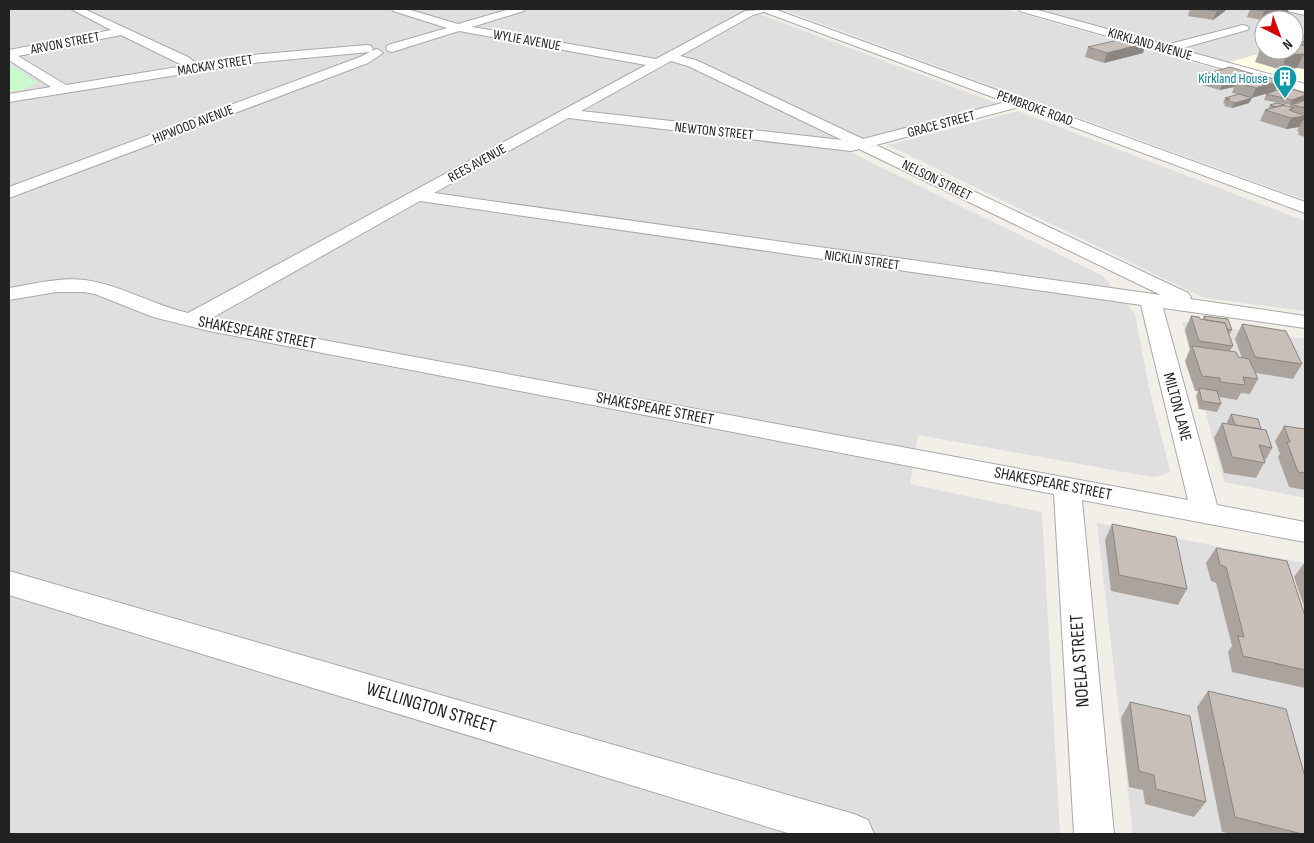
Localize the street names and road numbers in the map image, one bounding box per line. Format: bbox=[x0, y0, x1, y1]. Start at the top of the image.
street label: KIRKLAND AVENUE bbox=[1106, 24, 1194, 64]
street label: WYLIE AVENUE bbox=[492, 26, 562, 54]
street label: ARVON STREET bbox=[28, 28, 101, 58]
street label: MACKAY STREET bbox=[176, 51, 254, 79]
street label: PEMBROKE ROAD bbox=[995, 86, 1076, 130]
street label: HIPWOOD AVENUE bbox=[150, 101, 236, 147]
street label: GRACE STREET bbox=[905, 107, 977, 141]
street label: NEWTON STREET bbox=[674, 118, 755, 144]
street label: REES AVENUE bbox=[445, 140, 509, 186]
street label: NELSON STREET bbox=[899, 156, 975, 204]
street label: NICKLIN STREET bbox=[823, 246, 901, 274]
street label: SHAKESPEARE STREET bbox=[197, 312, 318, 354]
street label: MILTON LANE bbox=[1159, 371, 1195, 443]
street label: SHAKESPEARE STREET bbox=[595, 388, 716, 430]
street label: SHAKESPEARE STREET bbox=[993, 463, 1114, 505]
street label: NOELA STREET bbox=[1065, 613, 1095, 708]
street label: WELLINGTON STREET bbox=[363, 677, 499, 739]

